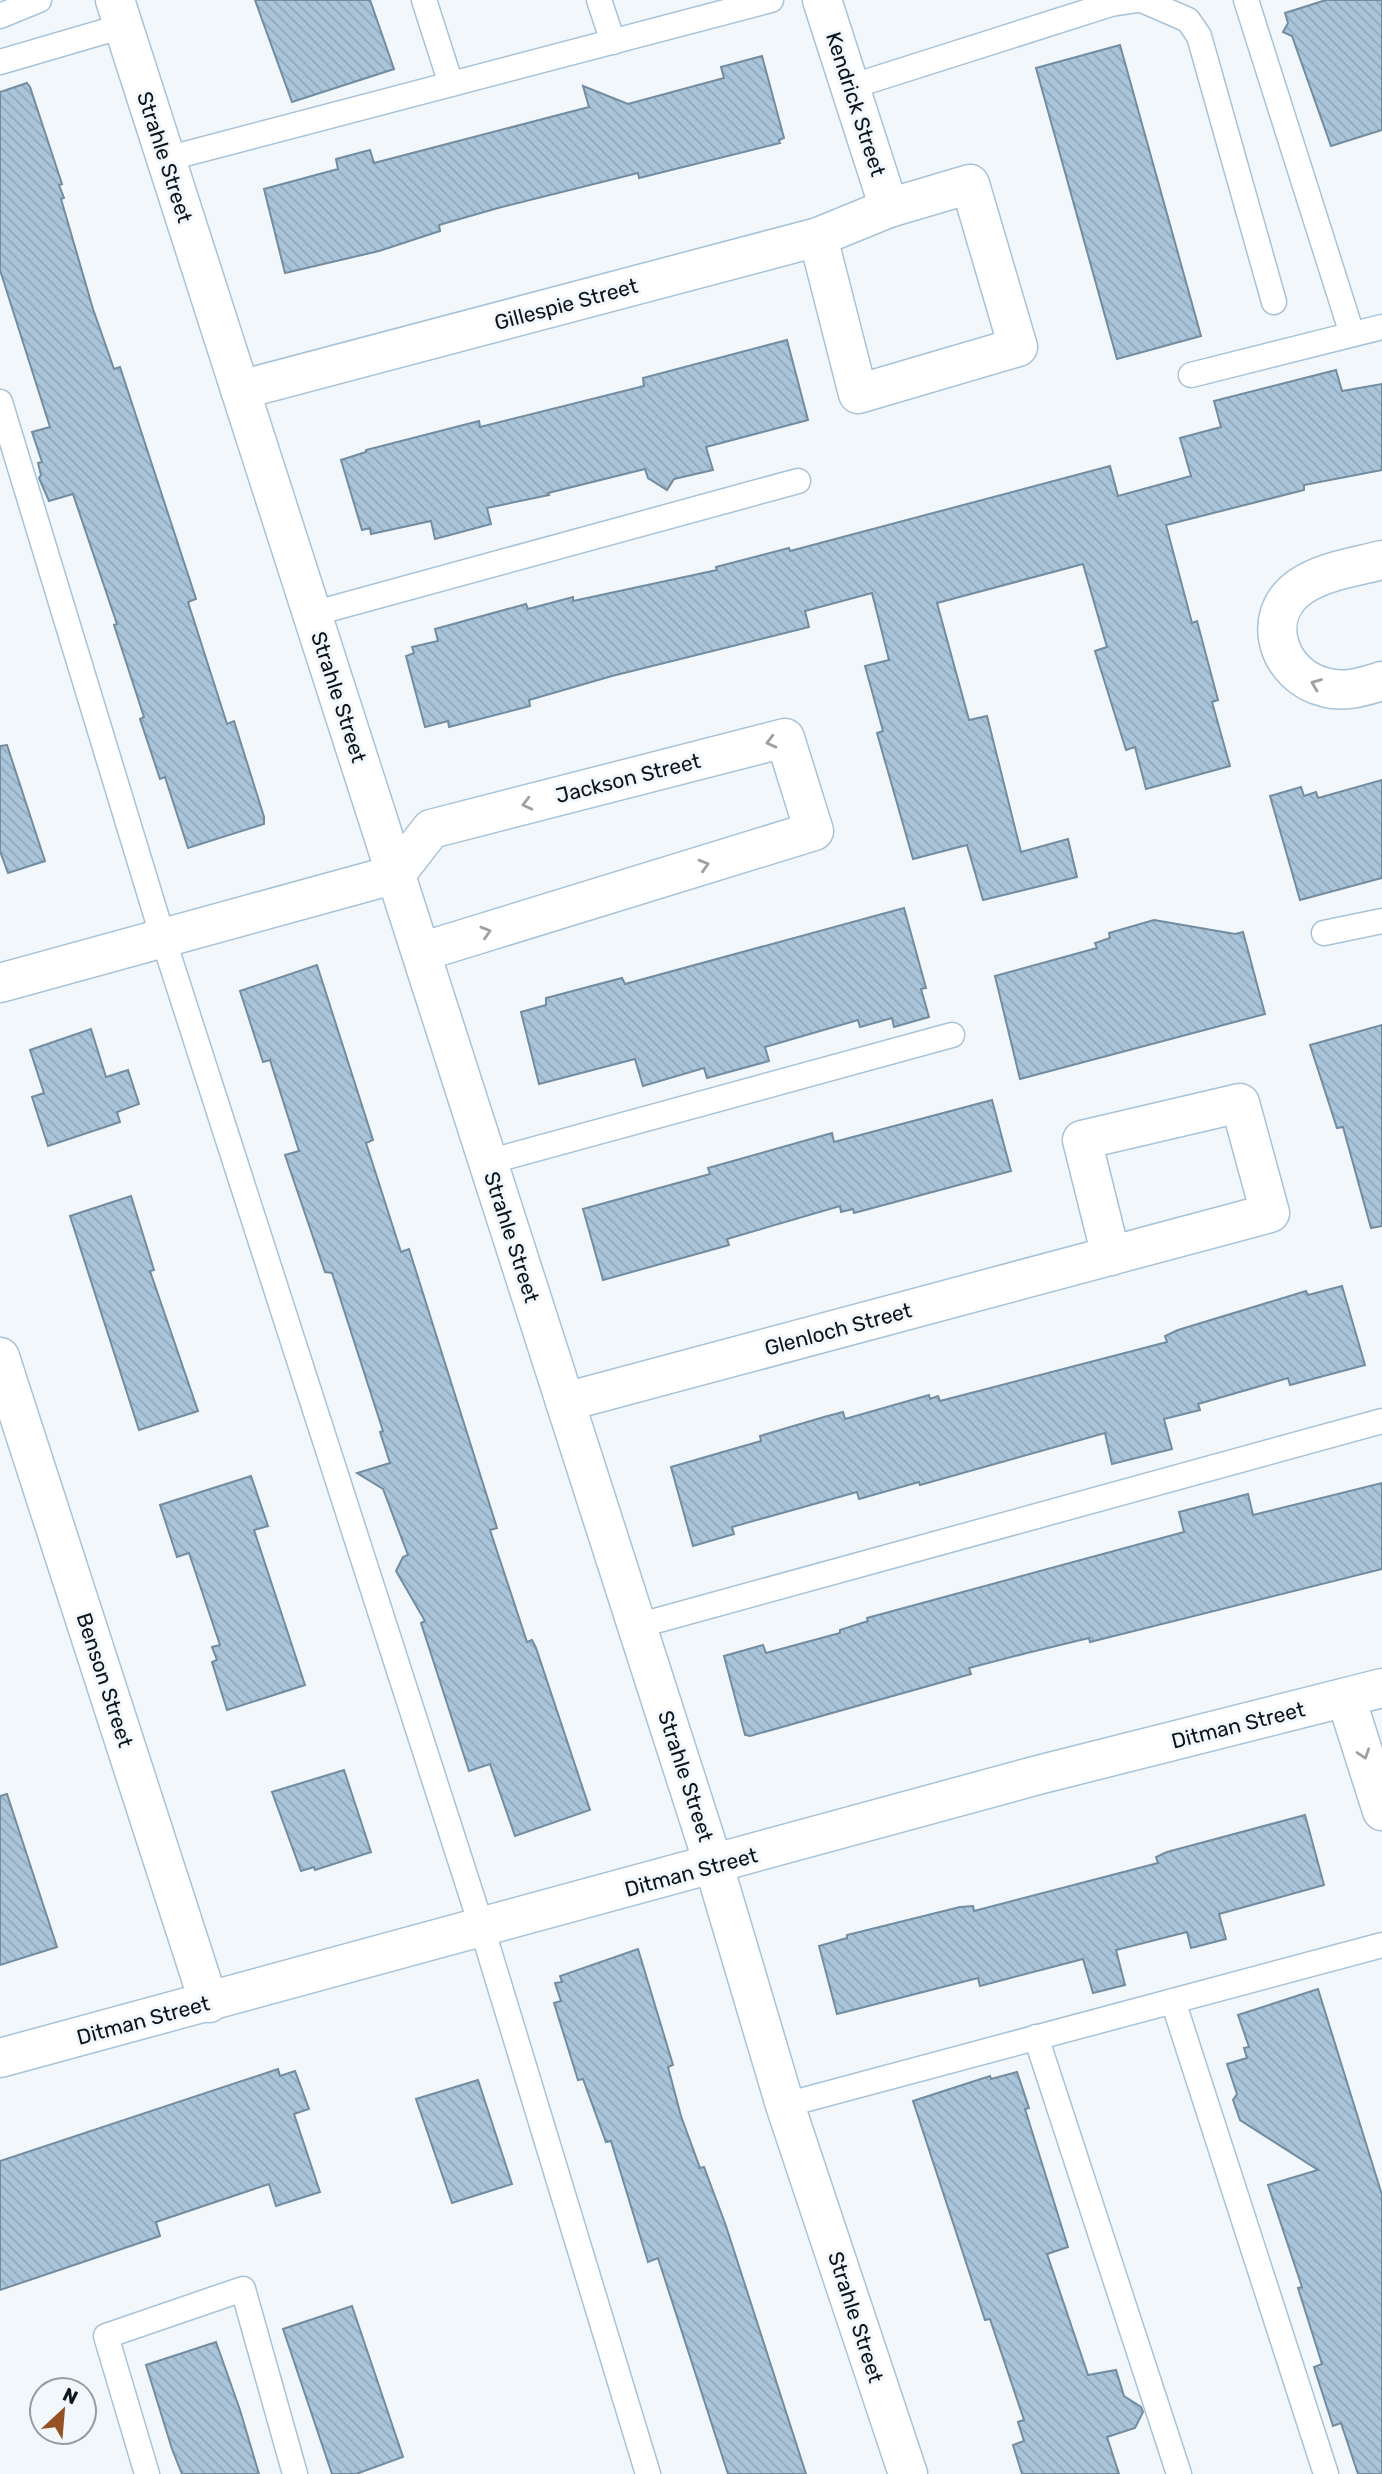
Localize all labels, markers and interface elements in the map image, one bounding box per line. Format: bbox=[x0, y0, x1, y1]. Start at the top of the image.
street label: Kendrick Street bbox=[821, 29, 891, 179]
street label: Strahle Street bbox=[132, 88, 198, 226]
street label: Gillespie Street bbox=[492, 273, 640, 335]
street label: Strahle Street bbox=[306, 628, 372, 766]
one-way arrow bbox=[1310, 678, 1322, 692]
one-way arrow bbox=[765, 734, 777, 748]
street label: Jackson Street bbox=[553, 748, 703, 808]
one-way arrow bbox=[521, 796, 533, 810]
one-way arrow bbox=[697, 859, 709, 874]
one-way arrow bbox=[479, 926, 492, 940]
street label: Strahle Street bbox=[479, 1168, 545, 1306]
street label: Glenloch Street bbox=[762, 1297, 914, 1361]
street label: Benson Street bbox=[71, 1610, 139, 1750]
street label: Ditman Street bbox=[1169, 1696, 1307, 1754]
street label: Strahle Street bbox=[653, 1707, 719, 1845]
one-way arrow bbox=[1356, 1747, 1370, 1760]
street label: Ditman Street bbox=[622, 1842, 760, 1902]
street label: Ditman Street bbox=[74, 1990, 212, 2050]
street label: Strahle Street bbox=[823, 2248, 889, 2386]
north arrow bbox=[28, 2376, 98, 2446]
text: N bbox=[59, 2383, 81, 2410]

